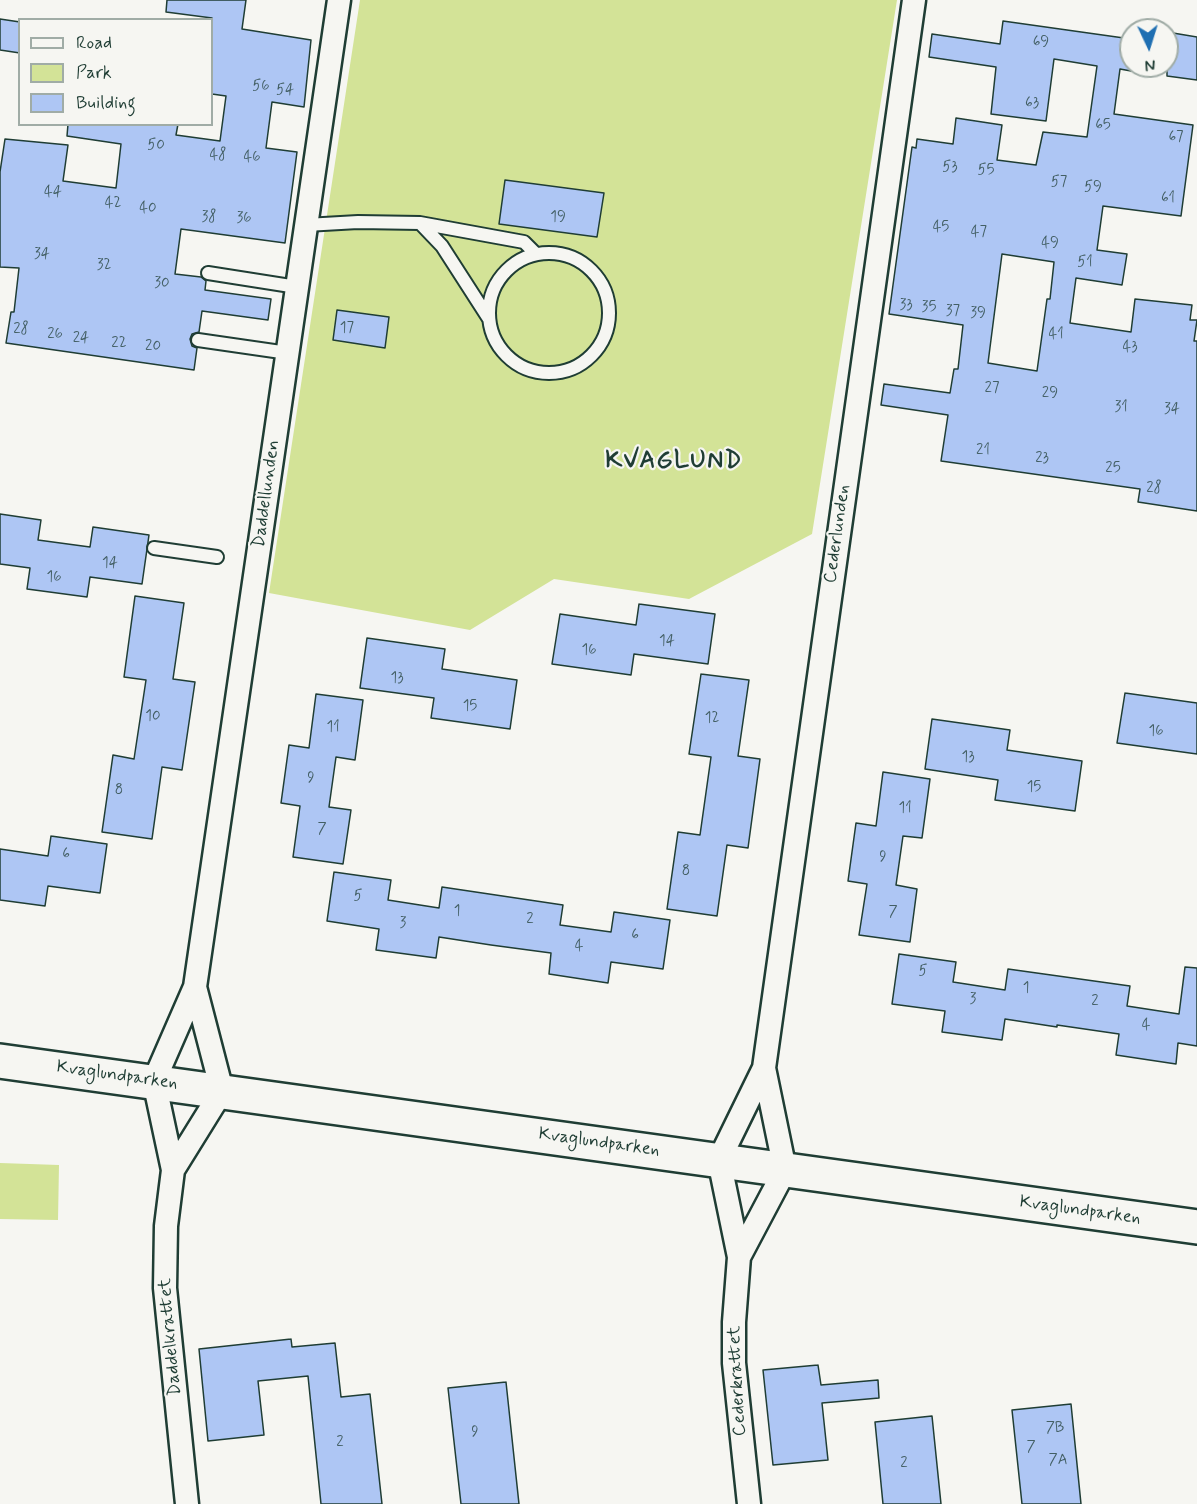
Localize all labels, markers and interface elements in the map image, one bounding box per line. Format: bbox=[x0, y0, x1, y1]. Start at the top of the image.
legend bbox=[18, 18, 213, 126]
north arrow bbox=[1119, 18, 1179, 78]
text: Road bbox=[76, 31, 112, 55]
house number: 69 bbox=[1033, 34, 1049, 52]
text: N bbox=[1144, 54, 1156, 75]
text: Park bbox=[76, 61, 112, 85]
house number: 56 bbox=[252, 78, 270, 96]
house number: 54 bbox=[276, 82, 294, 100]
text: Building bbox=[76, 91, 136, 115]
house number: 63 bbox=[1025, 95, 1039, 113]
house number: 65 bbox=[1095, 117, 1111, 135]
house number: 67 bbox=[1168, 129, 1184, 147]
house number: 50 bbox=[147, 137, 165, 155]
house number: 48 bbox=[210, 147, 226, 165]
house number: 46 bbox=[243, 149, 261, 167]
house number: 53 bbox=[942, 159, 958, 177]
house number: 55 bbox=[978, 162, 994, 180]
house number: 57 bbox=[1051, 174, 1067, 192]
house number: 59 bbox=[1084, 179, 1102, 197]
house number: 44 bbox=[44, 184, 62, 202]
house number: 61 bbox=[1161, 190, 1175, 208]
house number: 42 bbox=[105, 195, 121, 213]
house number: 40 bbox=[139, 200, 157, 218]
house number: 38 bbox=[202, 209, 216, 227]
house number: 19 bbox=[550, 209, 566, 227]
house number: 36 bbox=[236, 210, 252, 228]
house number: 45 bbox=[933, 219, 949, 237]
house number: 47 bbox=[971, 224, 987, 242]
house number: 49 bbox=[1041, 235, 1059, 253]
house number: 34 bbox=[34, 246, 50, 264]
house number: 51 bbox=[1077, 254, 1093, 272]
house number: 32 bbox=[97, 257, 111, 275]
house number: 30 bbox=[154, 275, 170, 293]
house number: 33 bbox=[899, 297, 913, 315]
house number: 35 bbox=[922, 299, 936, 317]
house number: 37 bbox=[946, 303, 960, 321]
house number: 39 bbox=[970, 305, 986, 323]
house number: 17 bbox=[340, 320, 354, 338]
house number: 28 bbox=[13, 321, 29, 339]
house number: 26 bbox=[47, 326, 63, 344]
house number: 41 bbox=[1048, 326, 1064, 344]
house number: 24 bbox=[73, 330, 89, 348]
house number: 22 bbox=[111, 335, 127, 353]
house number: 20 bbox=[145, 338, 161, 356]
house number: 43 bbox=[1122, 339, 1138, 357]
house number: 27 bbox=[985, 380, 999, 398]
house number: 29 bbox=[1042, 385, 1058, 403]
house number: 31 bbox=[1114, 399, 1128, 417]
house number: 34 bbox=[1164, 401, 1180, 419]
street label: Daddellunden bbox=[249, 439, 285, 549]
house number: 21 bbox=[976, 442, 990, 460]
district label: KVAGLUND bbox=[604, 448, 744, 476]
house number: 23 bbox=[1035, 450, 1049, 468]
house number: 25 bbox=[1105, 460, 1121, 478]
house number: 28 bbox=[1146, 480, 1162, 498]
street label: Cederlunden bbox=[820, 483, 856, 585]
house number: 14 bbox=[102, 555, 118, 573]
house number: 16 bbox=[47, 569, 61, 587]
house number: 14 bbox=[659, 633, 675, 651]
house number: 16 bbox=[582, 642, 596, 660]
house number: 13 bbox=[390, 670, 404, 688]
house number: 15 bbox=[463, 698, 477, 716]
house number: 10 bbox=[145, 708, 161, 726]
house number: 12 bbox=[705, 710, 719, 728]
house number: 11 bbox=[326, 719, 340, 737]
house number: 16 bbox=[1149, 723, 1163, 741]
house number: 13 bbox=[961, 749, 975, 767]
house number: 9 bbox=[307, 770, 315, 788]
house number: 15 bbox=[1027, 779, 1041, 797]
house number: 8 bbox=[115, 782, 123, 800]
house number: 11 bbox=[898, 800, 912, 818]
house number: 7 bbox=[317, 821, 327, 839]
house number: 6 bbox=[62, 846, 70, 864]
house number: 9 bbox=[879, 849, 887, 867]
house number: 8 bbox=[682, 863, 690, 881]
house number: 5 bbox=[354, 888, 362, 906]
house number: 1 bbox=[454, 903, 460, 921]
house number: 7 bbox=[888, 904, 898, 922]
house number: 2 bbox=[526, 911, 534, 929]
house number: 3 bbox=[400, 915, 406, 933]
house number: 6 bbox=[631, 927, 639, 945]
house number: 4 bbox=[575, 938, 583, 956]
house number: 5 bbox=[919, 963, 927, 981]
house number: 1 bbox=[1023, 980, 1029, 998]
house number: 3 bbox=[970, 991, 976, 1009]
house number: 2 bbox=[1091, 993, 1099, 1011]
house number: 4 bbox=[1142, 1017, 1150, 1035]
street label: Kvaglundparken bbox=[55, 1057, 179, 1095]
street label: Kvaglundparken bbox=[537, 1124, 661, 1162]
street label: Kvaglundparken bbox=[1018, 1192, 1142, 1230]
street label: Daddelkrattet bbox=[155, 1277, 187, 1397]
street label: Cederkrattet bbox=[724, 1325, 752, 1437]
house number: 7B bbox=[1046, 1420, 1064, 1438]
house number: 9 bbox=[471, 1424, 479, 1442]
house number: 2 bbox=[336, 1434, 344, 1452]
house number: 7 bbox=[1026, 1439, 1036, 1457]
house number: 7A bbox=[1049, 1452, 1067, 1470]
house number: 2 bbox=[900, 1455, 908, 1473]

